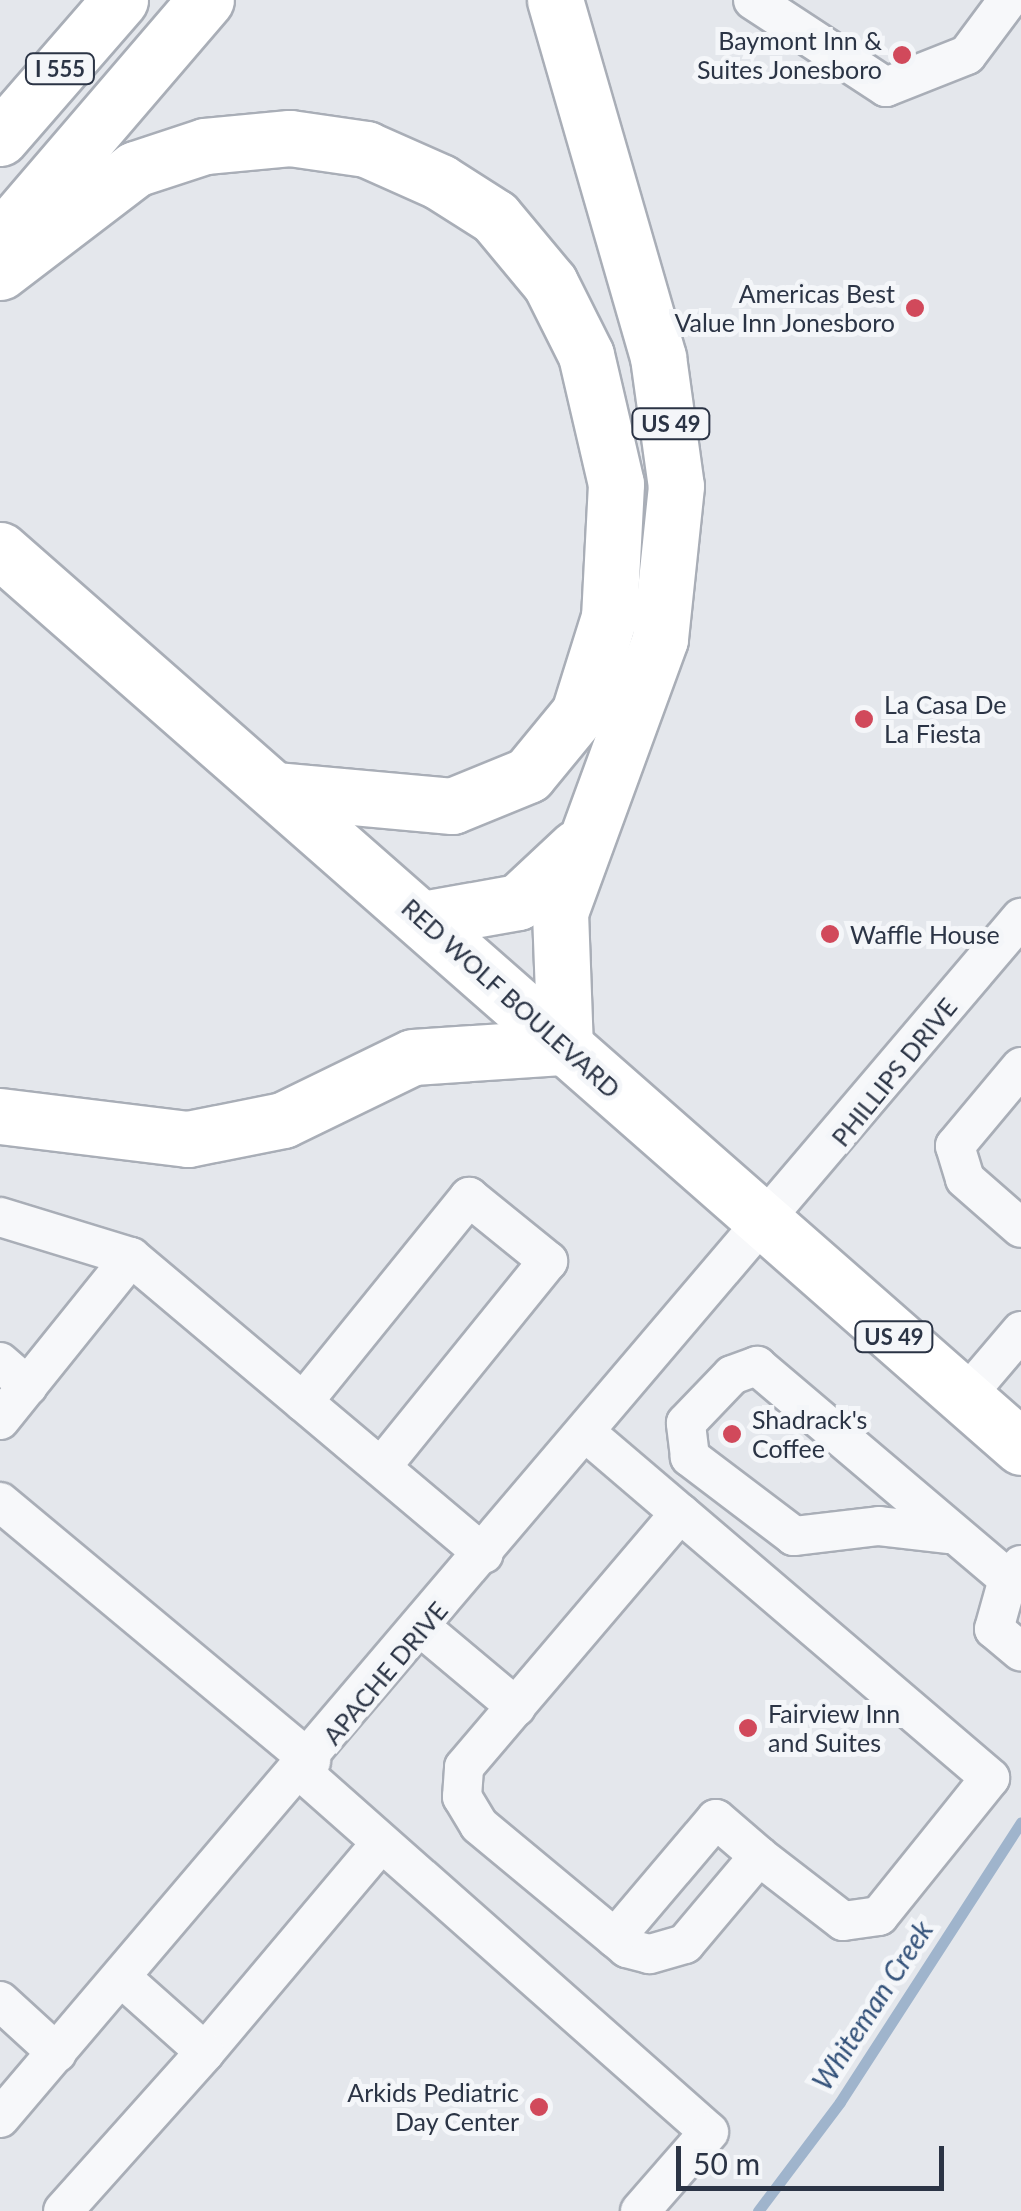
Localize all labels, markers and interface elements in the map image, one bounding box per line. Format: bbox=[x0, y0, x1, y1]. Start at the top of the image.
place label: Baymont Inn & Suites Jonesboro bbox=[696, 26, 882, 85]
marker: Baymont Inn & Suites Jonesboro bbox=[891, 44, 913, 66]
road number: I 555 bbox=[22, 52, 98, 86]
place label: Americas Best Value Inn Jonesboro bbox=[674, 279, 895, 338]
marker: Americas Best Value Inn Jonesboro bbox=[904, 297, 926, 319]
road number: US 49 bbox=[631, 407, 711, 441]
place label: La Casa De La Fiesta bbox=[884, 690, 1006, 749]
marker: La Casa De La Fiesta bbox=[853, 708, 875, 730]
street label: RED WOLF BOULEVARD bbox=[396, 892, 626, 1104]
place label: Waffle House bbox=[850, 919, 1000, 949]
marker: Waffle House bbox=[819, 923, 841, 945]
street label: PHILLIPS DRIVE bbox=[825, 992, 963, 1152]
road number: US 49 bbox=[854, 1320, 934, 1354]
place label: Shadrack's Coffee bbox=[752, 1405, 867, 1464]
marker: Shadrack's Coffee bbox=[721, 1423, 743, 1445]
street label: APACHE DRIVE bbox=[317, 1596, 453, 1750]
place label: Fairview Inn and Suites bbox=[768, 1699, 901, 1758]
marker: Fairview Inn and Suites bbox=[737, 1717, 759, 1739]
water label: Whiteman Creek bbox=[805, 1914, 939, 2096]
place label: Arkids Pediatric Day Center bbox=[347, 2078, 519, 2137]
marker: Arkids Pediatric Day Center bbox=[528, 2096, 550, 2118]
scale bar bbox=[681, 2126, 948, 2188]
text: 50 m bbox=[693, 2145, 760, 2181]

